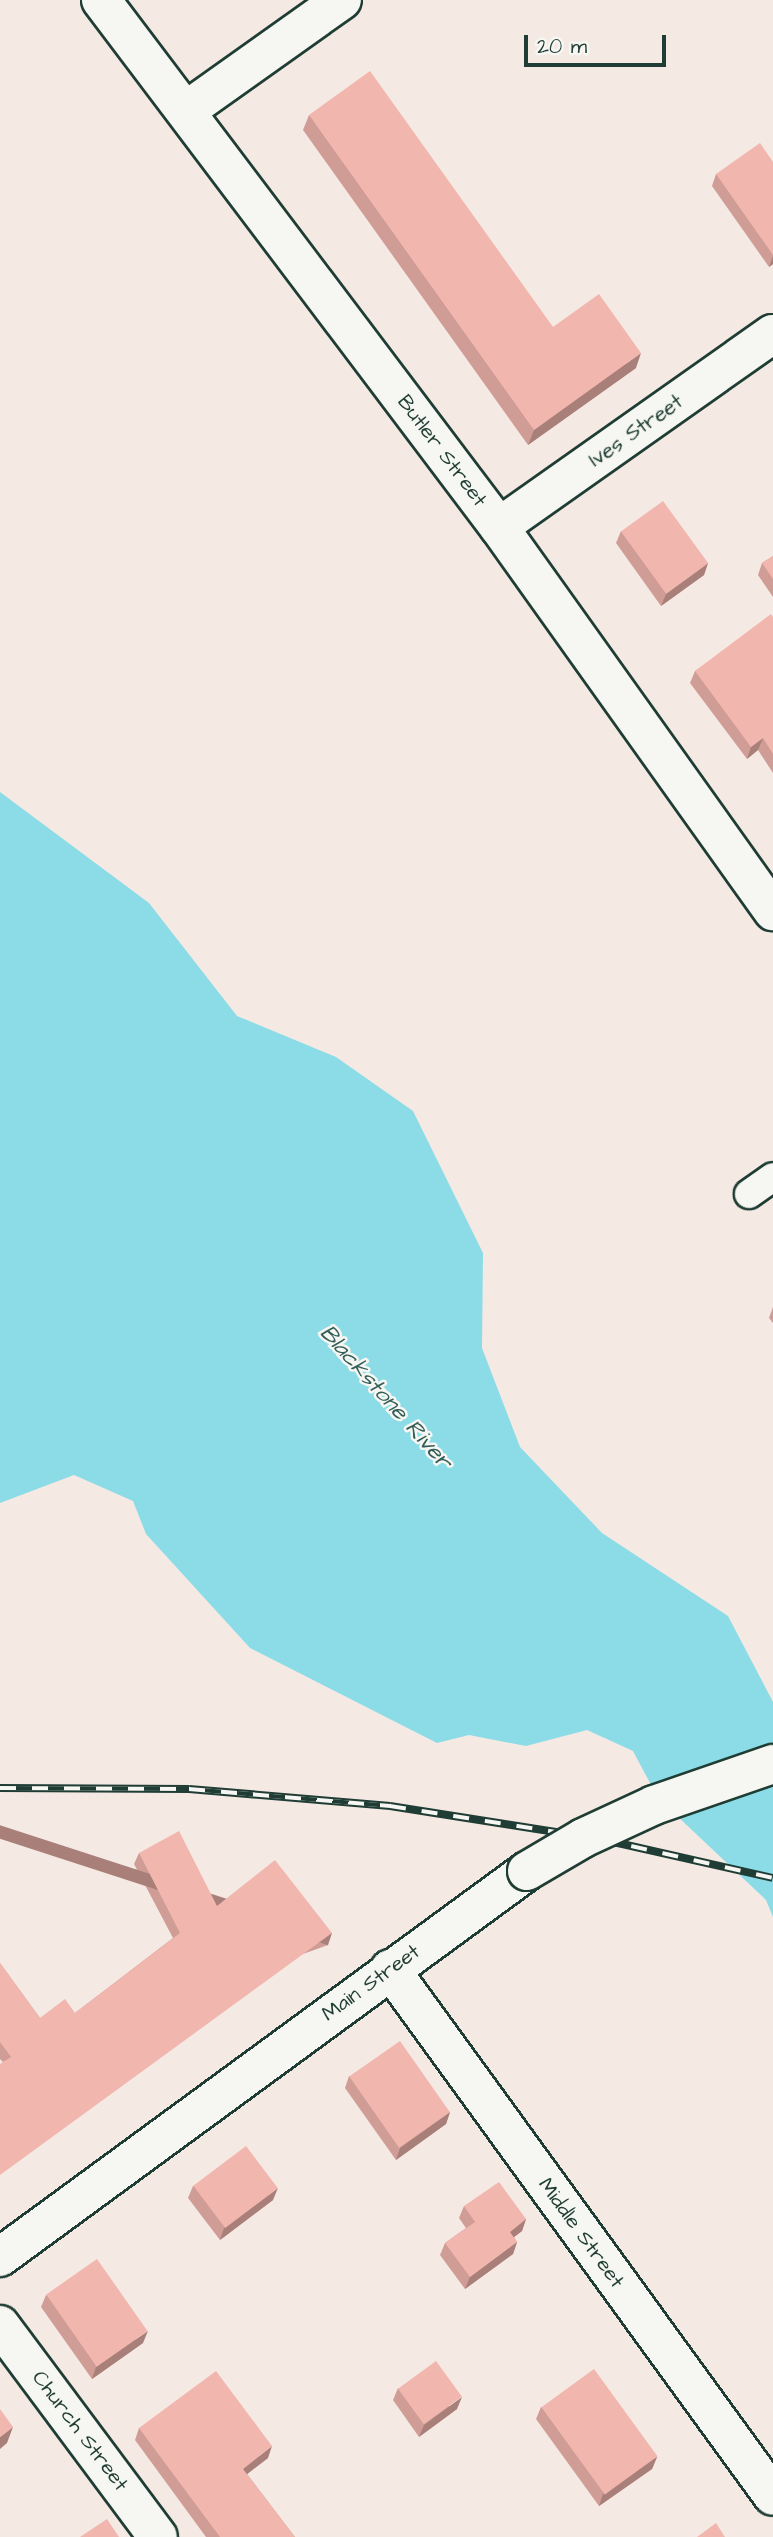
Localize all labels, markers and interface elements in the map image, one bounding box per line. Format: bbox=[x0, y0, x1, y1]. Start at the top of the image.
scale bar bbox=[528, 21, 670, 65]
text: 20 m bbox=[537, 32, 587, 61]
street label: Ives Street bbox=[584, 389, 688, 473]
street label: Butler Street bbox=[392, 390, 492, 512]
water label: Blackstone River bbox=[314, 1319, 458, 1475]
street label: Main Street bbox=[317, 1939, 425, 2027]
street label: Middle Street bbox=[533, 2173, 629, 2293]
street label: Church Street bbox=[26, 2366, 134, 2496]

